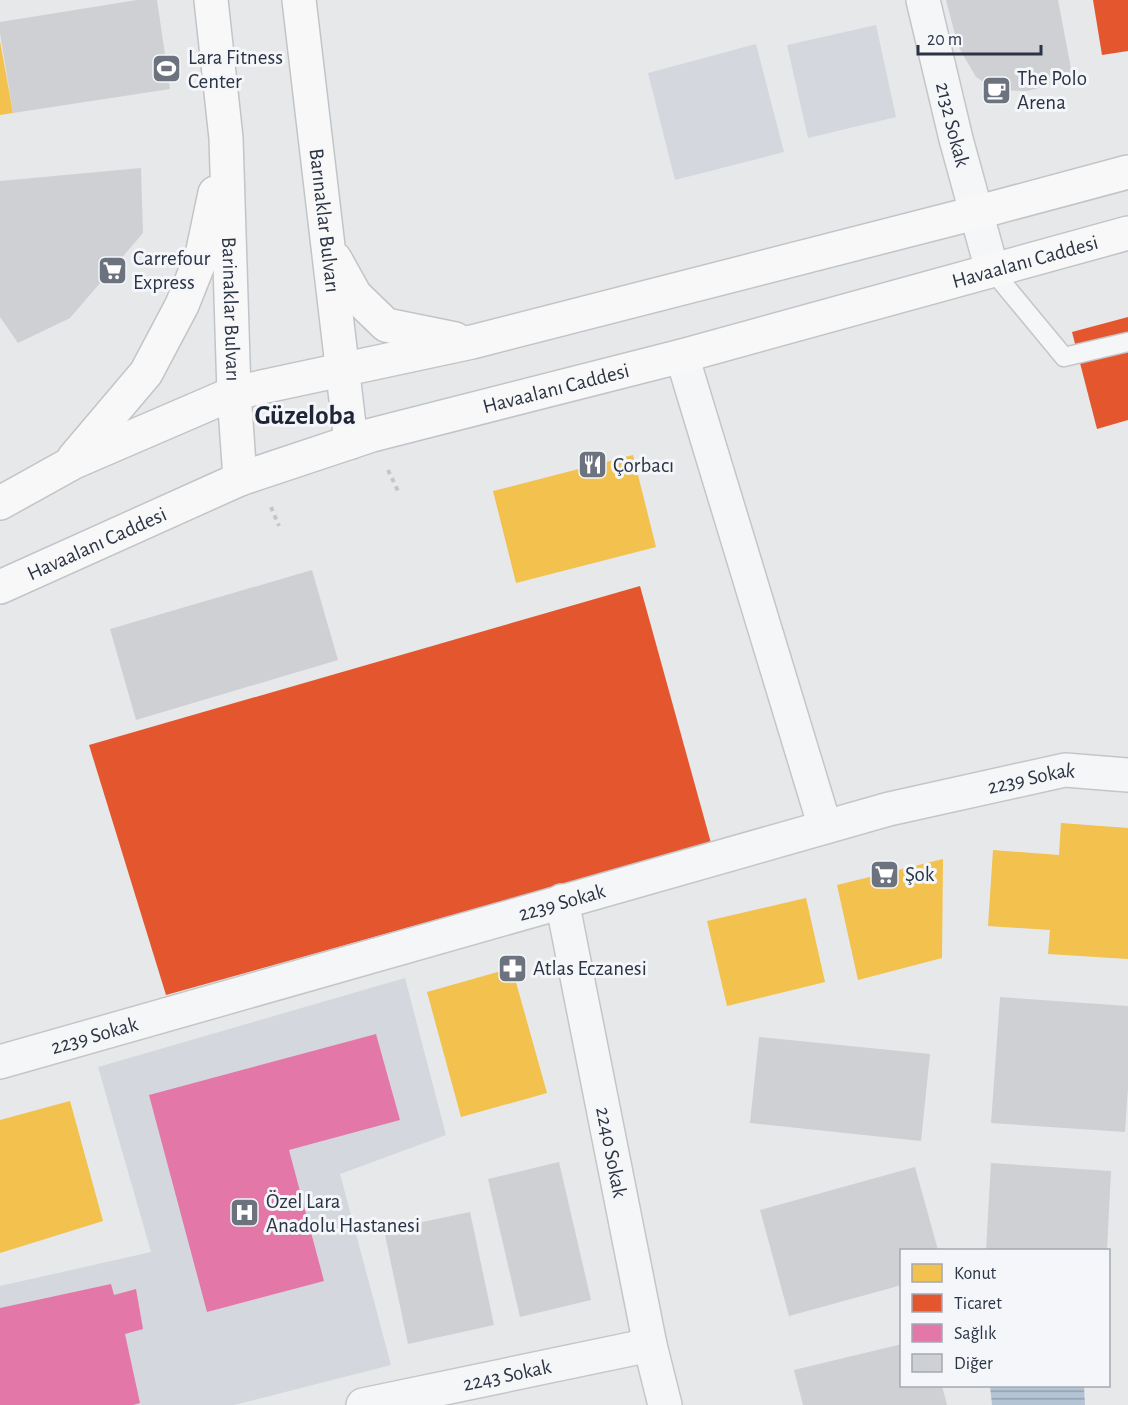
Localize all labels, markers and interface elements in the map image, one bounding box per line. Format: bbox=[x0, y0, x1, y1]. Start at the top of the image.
scale bar bbox=[918, 18, 1041, 56]
text: 20 m bbox=[927, 31, 962, 49]
place label: Lara Fitness Center bbox=[188, 47, 283, 92]
sports icon: Lara Fitness Center bbox=[151, 53, 183, 85]
place label: The Polo Arena bbox=[1017, 68, 1087, 113]
cafe icon: The Polo Arena bbox=[980, 74, 1012, 106]
street label: 2132 Sokak bbox=[932, 80, 973, 170]
street label: Barınaklar Bulvarı bbox=[306, 147, 343, 294]
street label: Havaalanı Caddesi bbox=[950, 232, 1100, 292]
street label: Barinaklar Bulvarı bbox=[218, 236, 244, 382]
place label: Carrefour Express bbox=[133, 248, 210, 293]
supermarket icon: Carrefour Express bbox=[96, 254, 128, 286]
street label: Havaalanı Caddesi bbox=[480, 360, 631, 417]
district label: Güzeloba bbox=[254, 402, 356, 429]
restaurant icon: Çorbacı bbox=[576, 449, 608, 481]
place label: Çorbacı bbox=[613, 455, 674, 476]
street label: Havaalanı Caddesi bbox=[24, 504, 170, 584]
street label: 2239 Sokak bbox=[985, 760, 1076, 798]
supermarket icon: Şok bbox=[868, 858, 900, 890]
place label: Şok bbox=[905, 864, 935, 885]
street label: 2239 Sokak bbox=[516, 880, 608, 925]
pharmacy icon: Atlas Eczanesi bbox=[496, 952, 528, 984]
place label: Atlas Eczanesi bbox=[533, 958, 647, 979]
street label: 2239 Sokak bbox=[49, 1013, 141, 1058]
street label: 2240 Sokak bbox=[592, 1105, 631, 1200]
place label: Özel Lara Anadolu Hastanesi bbox=[266, 1190, 420, 1236]
hospital icon: Özel Lara Anadolu Hastanesi bbox=[229, 1197, 261, 1229]
legend bbox=[900, 1249, 1110, 1387]
text: Konut bbox=[954, 1265, 997, 1283]
text: Ticaret bbox=[954, 1295, 1002, 1313]
text: Sağlık bbox=[954, 1325, 997, 1343]
text: Diğer bbox=[954, 1355, 993, 1373]
street label: 2243 Sokak bbox=[461, 1356, 553, 1395]

